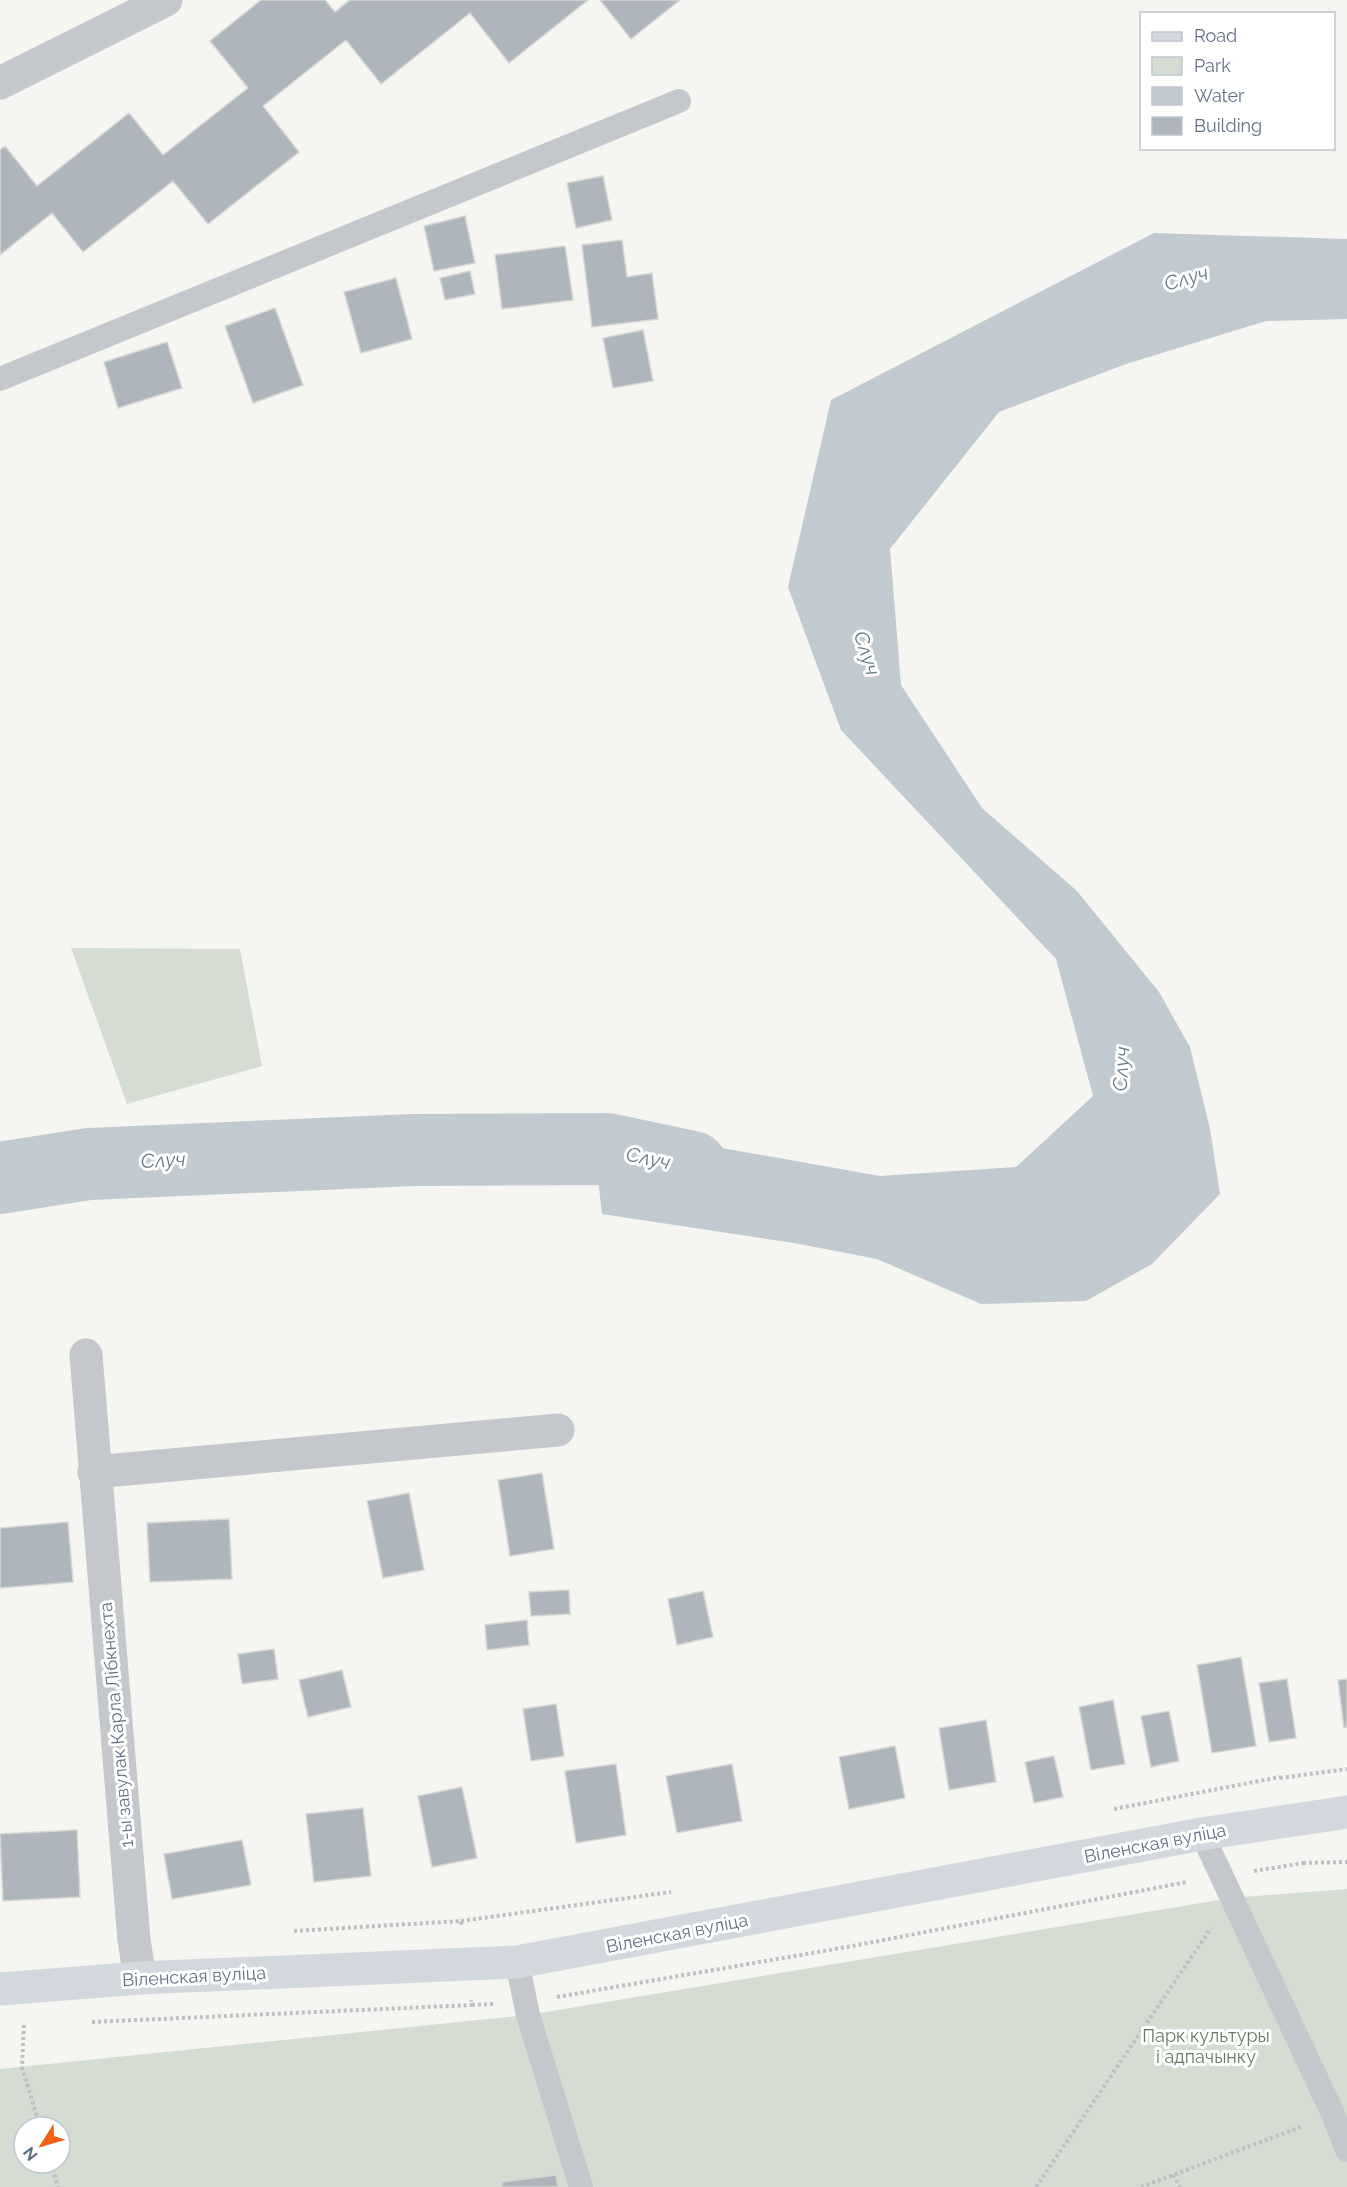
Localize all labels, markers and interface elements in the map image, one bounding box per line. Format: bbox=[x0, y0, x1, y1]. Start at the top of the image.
legend bbox=[1140, 12, 1335, 150]
text: Road bbox=[1194, 25, 1237, 46]
text: Park bbox=[1194, 55, 1231, 76]
text: Water bbox=[1194, 85, 1245, 106]
text: Building bbox=[1194, 115, 1262, 136]
water label: Случ bbox=[1161, 260, 1211, 296]
water label: Случ bbox=[849, 628, 885, 678]
water label: Случ bbox=[1108, 1046, 1134, 1092]
water label: Случ bbox=[624, 1142, 672, 1174]
water label: Случ bbox=[140, 1147, 186, 1173]
street label: 1-ы завулак Карла Лібкнехта bbox=[95, 1601, 137, 1849]
street label: Віленская вуліца bbox=[1082, 1819, 1228, 1867]
street label: Віленская вуліца bbox=[604, 1909, 750, 1957]
street label: Віленская вуліца bbox=[122, 1962, 266, 1990]
park label: Парк культуры і адпачынку bbox=[1142, 2025, 1270, 2067]
north arrow bbox=[12, 2115, 72, 2175]
text: N bbox=[19, 2143, 42, 2164]

